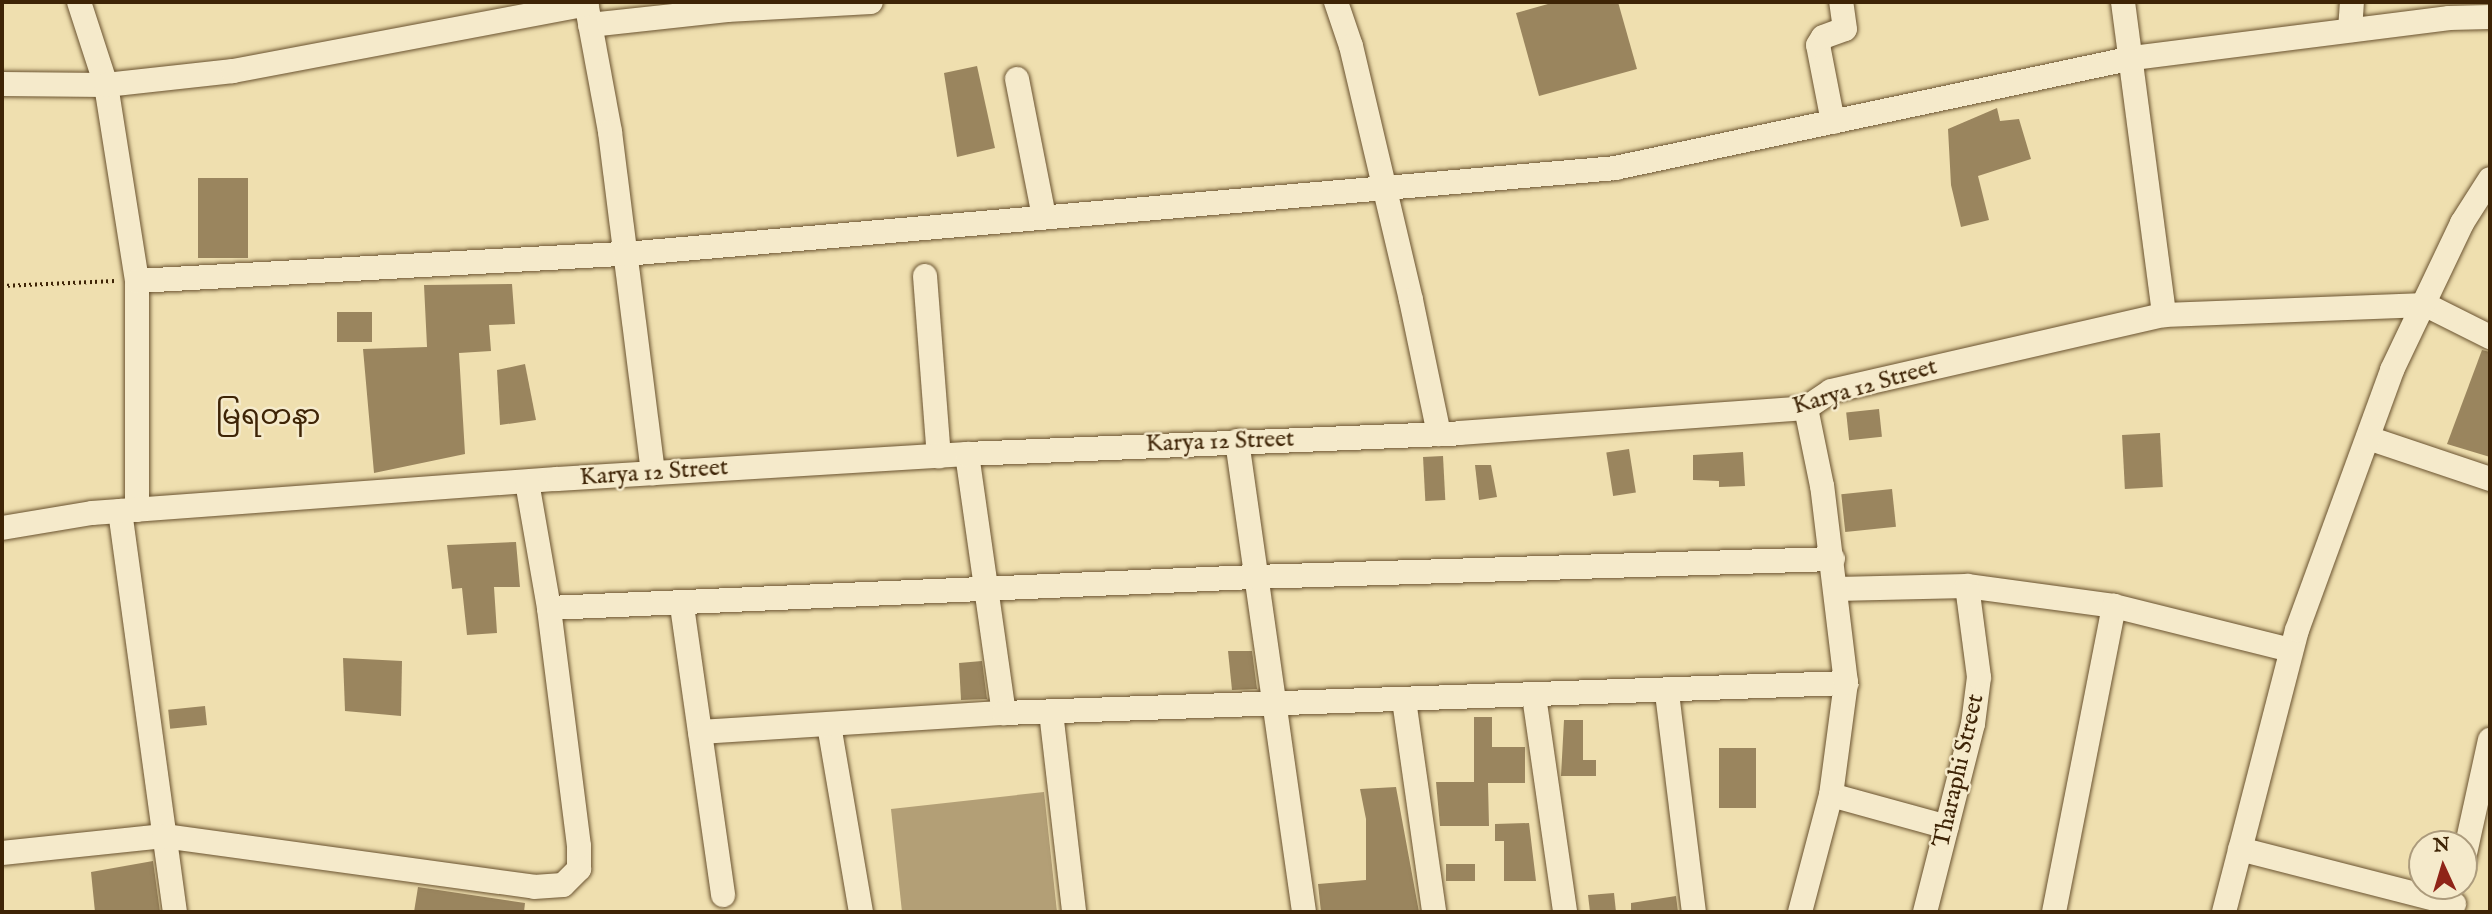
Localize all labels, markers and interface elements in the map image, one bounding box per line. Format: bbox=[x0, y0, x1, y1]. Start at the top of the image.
street label: Karya 12 Street bbox=[1790, 353, 1940, 421]
district label: မြရတနာ bbox=[216, 400, 320, 434]
street label: Karya 12 Street bbox=[1145, 425, 1295, 459]
street label: Karya 12 Street bbox=[579, 453, 729, 493]
street label: Tharaphi Street bbox=[1927, 691, 1991, 851]
north arrow bbox=[2408, 830, 2478, 900]
text: N bbox=[2433, 834, 2451, 859]

